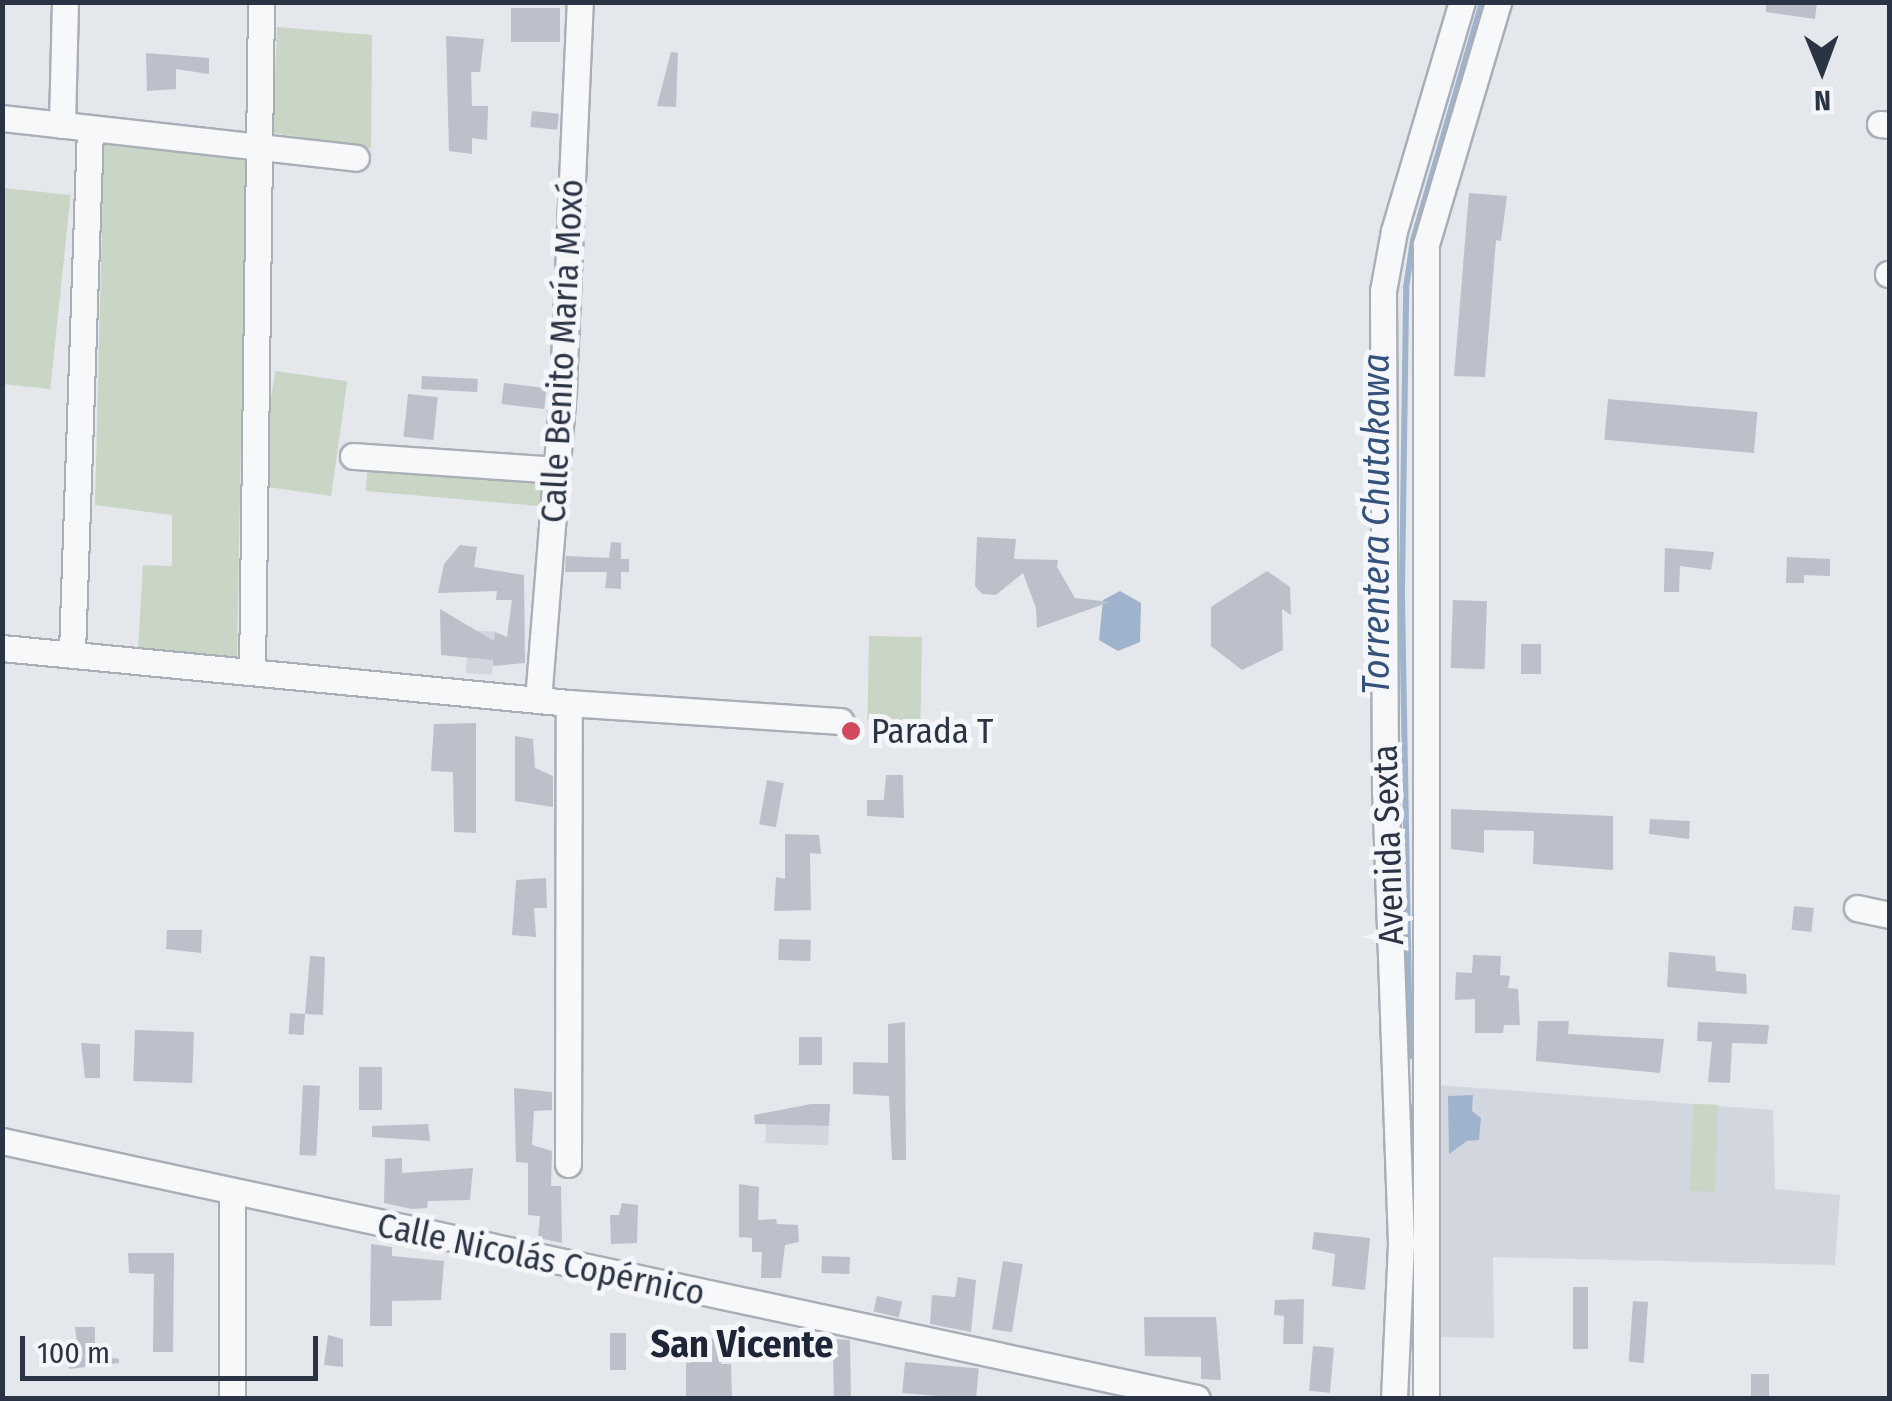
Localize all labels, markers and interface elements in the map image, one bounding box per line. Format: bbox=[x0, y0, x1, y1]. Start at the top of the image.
north arrow bbox=[1772, 20, 1872, 120]
text: N bbox=[1814, 84, 1831, 117]
street label: Calle Benito María Moxó bbox=[532, 178, 592, 524]
water label: Torrentera Chutakawa bbox=[1354, 353, 1400, 695]
place label: Parada T bbox=[871, 710, 993, 752]
marker: Parada T bbox=[840, 720, 862, 742]
street label: Avenida Sexta bbox=[1364, 744, 1412, 946]
street label: Calle Nicolás Copérnico bbox=[373, 1204, 709, 1314]
scale bar bbox=[25, 1316, 322, 1378]
district label: San Vicente bbox=[650, 1322, 834, 1368]
text: 100 m bbox=[37, 1335, 110, 1371]

